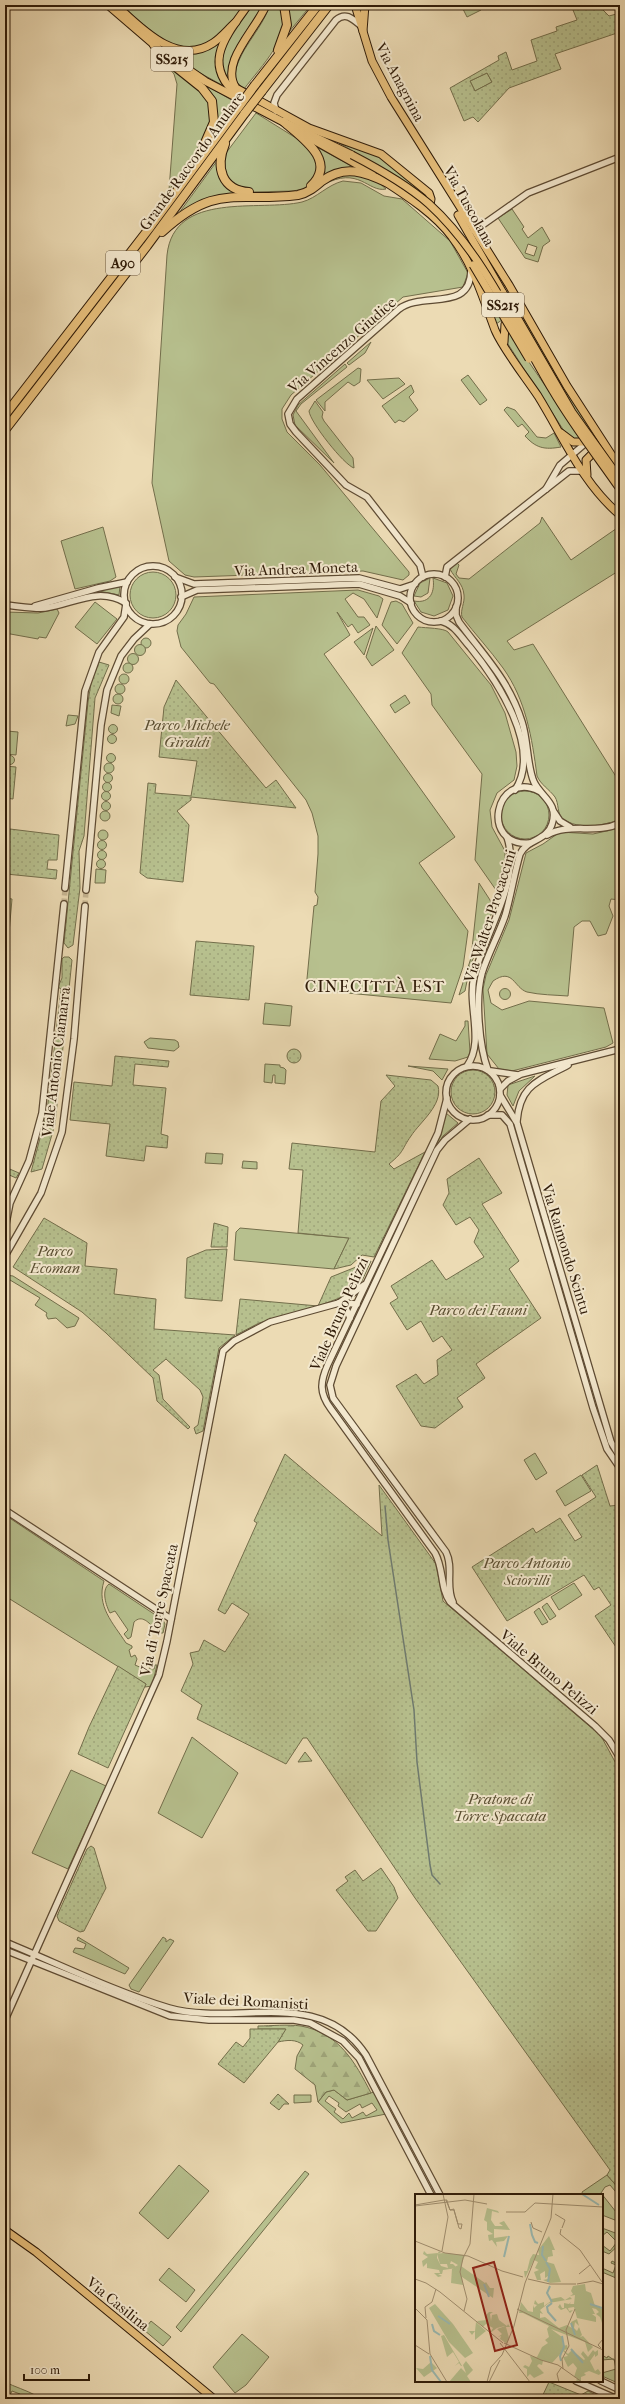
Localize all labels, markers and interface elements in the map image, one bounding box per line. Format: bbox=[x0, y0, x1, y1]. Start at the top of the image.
street label: Via Anagnina bbox=[371, 39, 429, 125]
road number: SS215 bbox=[151, 47, 193, 71]
street label: Grande Raccordo Anulare bbox=[136, 88, 249, 234]
street label: Via Tuscolana bbox=[439, 162, 499, 250]
road number: A90 bbox=[106, 251, 140, 275]
street label: Via Vincenzo Giudice bbox=[284, 293, 400, 397]
road number: SS215 bbox=[482, 293, 524, 317]
street label: Via Andrea Moneta bbox=[233, 558, 359, 580]
park label: Parco Michele Giraldi bbox=[143, 716, 231, 751]
street label: Via Walter Procaccini bbox=[460, 847, 520, 986]
district label: CINECITTÀ EST bbox=[305, 976, 445, 996]
street label: Viale Antonio Ciamarra bbox=[38, 985, 74, 1139]
street label: Via Raimondo Scintu bbox=[537, 1181, 595, 1317]
park label: Parco Ecoman bbox=[29, 1242, 80, 1277]
street label: Viale Bruno Pelizzi bbox=[306, 1254, 372, 1374]
park label: Parco dei Fauni bbox=[428, 1301, 529, 1319]
street label: Via di Torre Spaccata bbox=[136, 1541, 182, 1679]
park label: Parco Antonio Sciorilli bbox=[482, 1554, 571, 1589]
street label: Viale Bruno Pelizzi bbox=[496, 1625, 602, 1719]
park label: Pratone di Torre Spaccata bbox=[454, 1790, 547, 1825]
street label: Viale dei Romanisti bbox=[182, 1989, 309, 2013]
inset map bbox=[415, 2194, 603, 2382]
street label: Via Casilina bbox=[82, 2273, 154, 2335]
scale bar bbox=[24, 2356, 89, 2382]
text: 100 m bbox=[30, 2363, 60, 2377]

